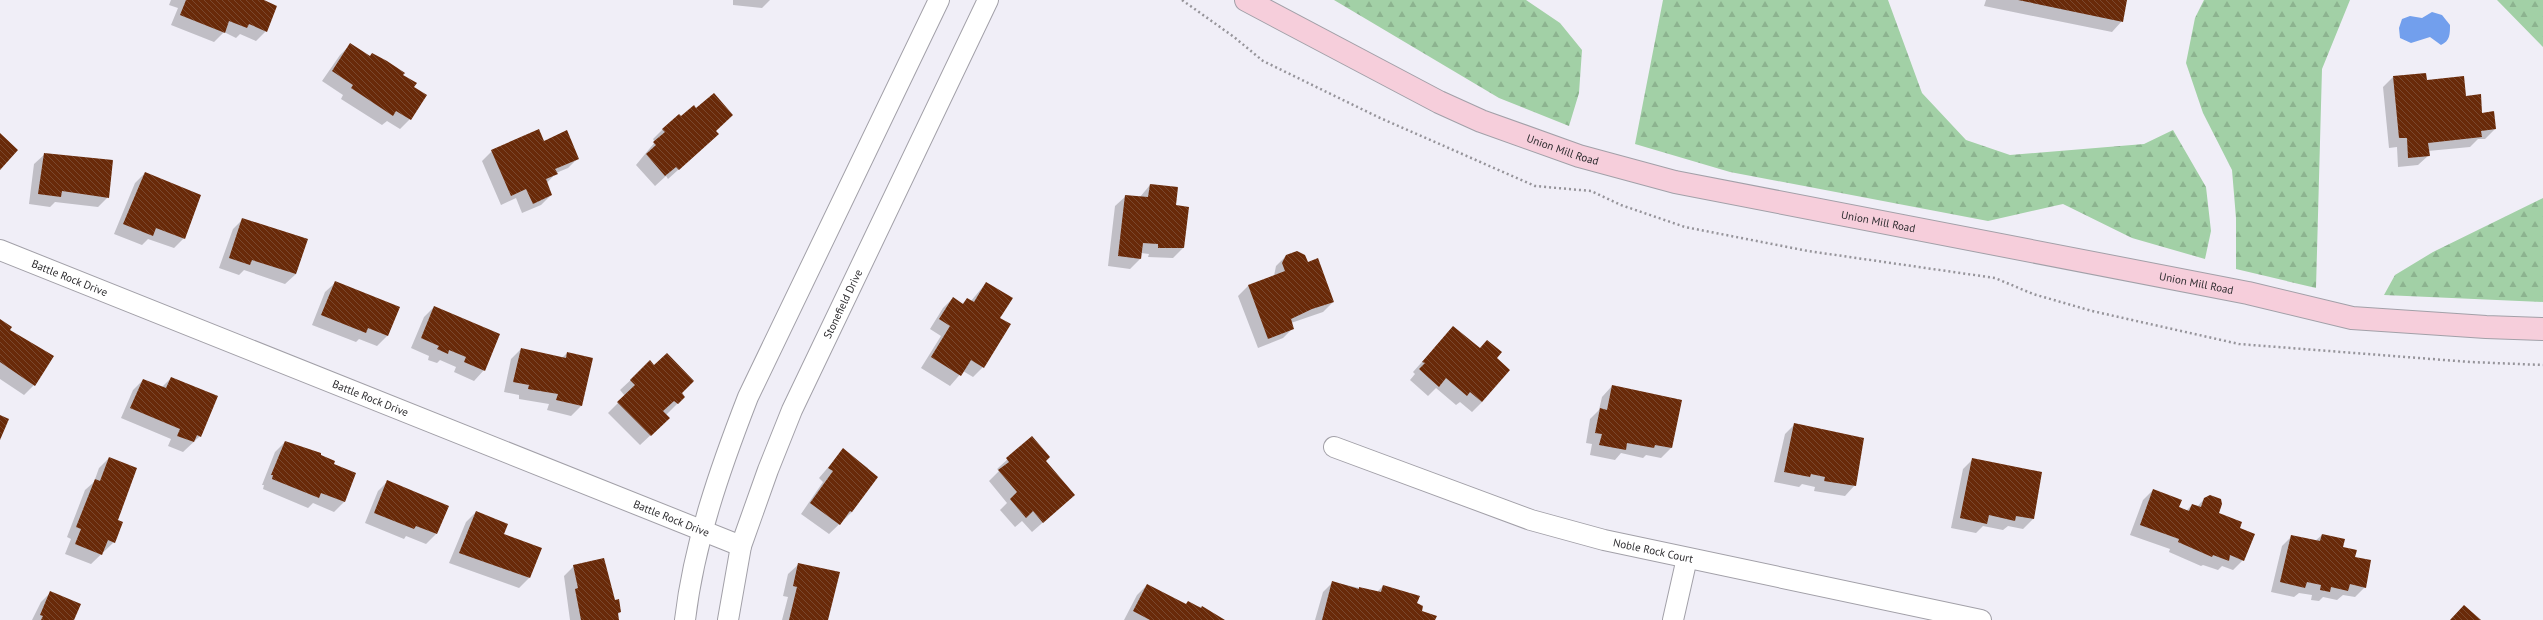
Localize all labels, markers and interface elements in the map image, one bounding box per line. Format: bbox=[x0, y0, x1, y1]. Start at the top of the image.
street label: Union Mill Road bbox=[1525, 131, 1600, 168]
street label: Union Mill Road bbox=[1840, 207, 1917, 235]
street label: Battle Rock Drive bbox=[30, 256, 110, 299]
street label: Stonefield Drive bbox=[820, 267, 865, 341]
street label: Union Mill Road bbox=[2158, 269, 2235, 297]
street label: Battle Rock Drive bbox=[331, 377, 411, 420]
street label: Battle Rock Drive bbox=[631, 497, 712, 540]
street label: Noble Rock Court bbox=[1612, 535, 1695, 566]

